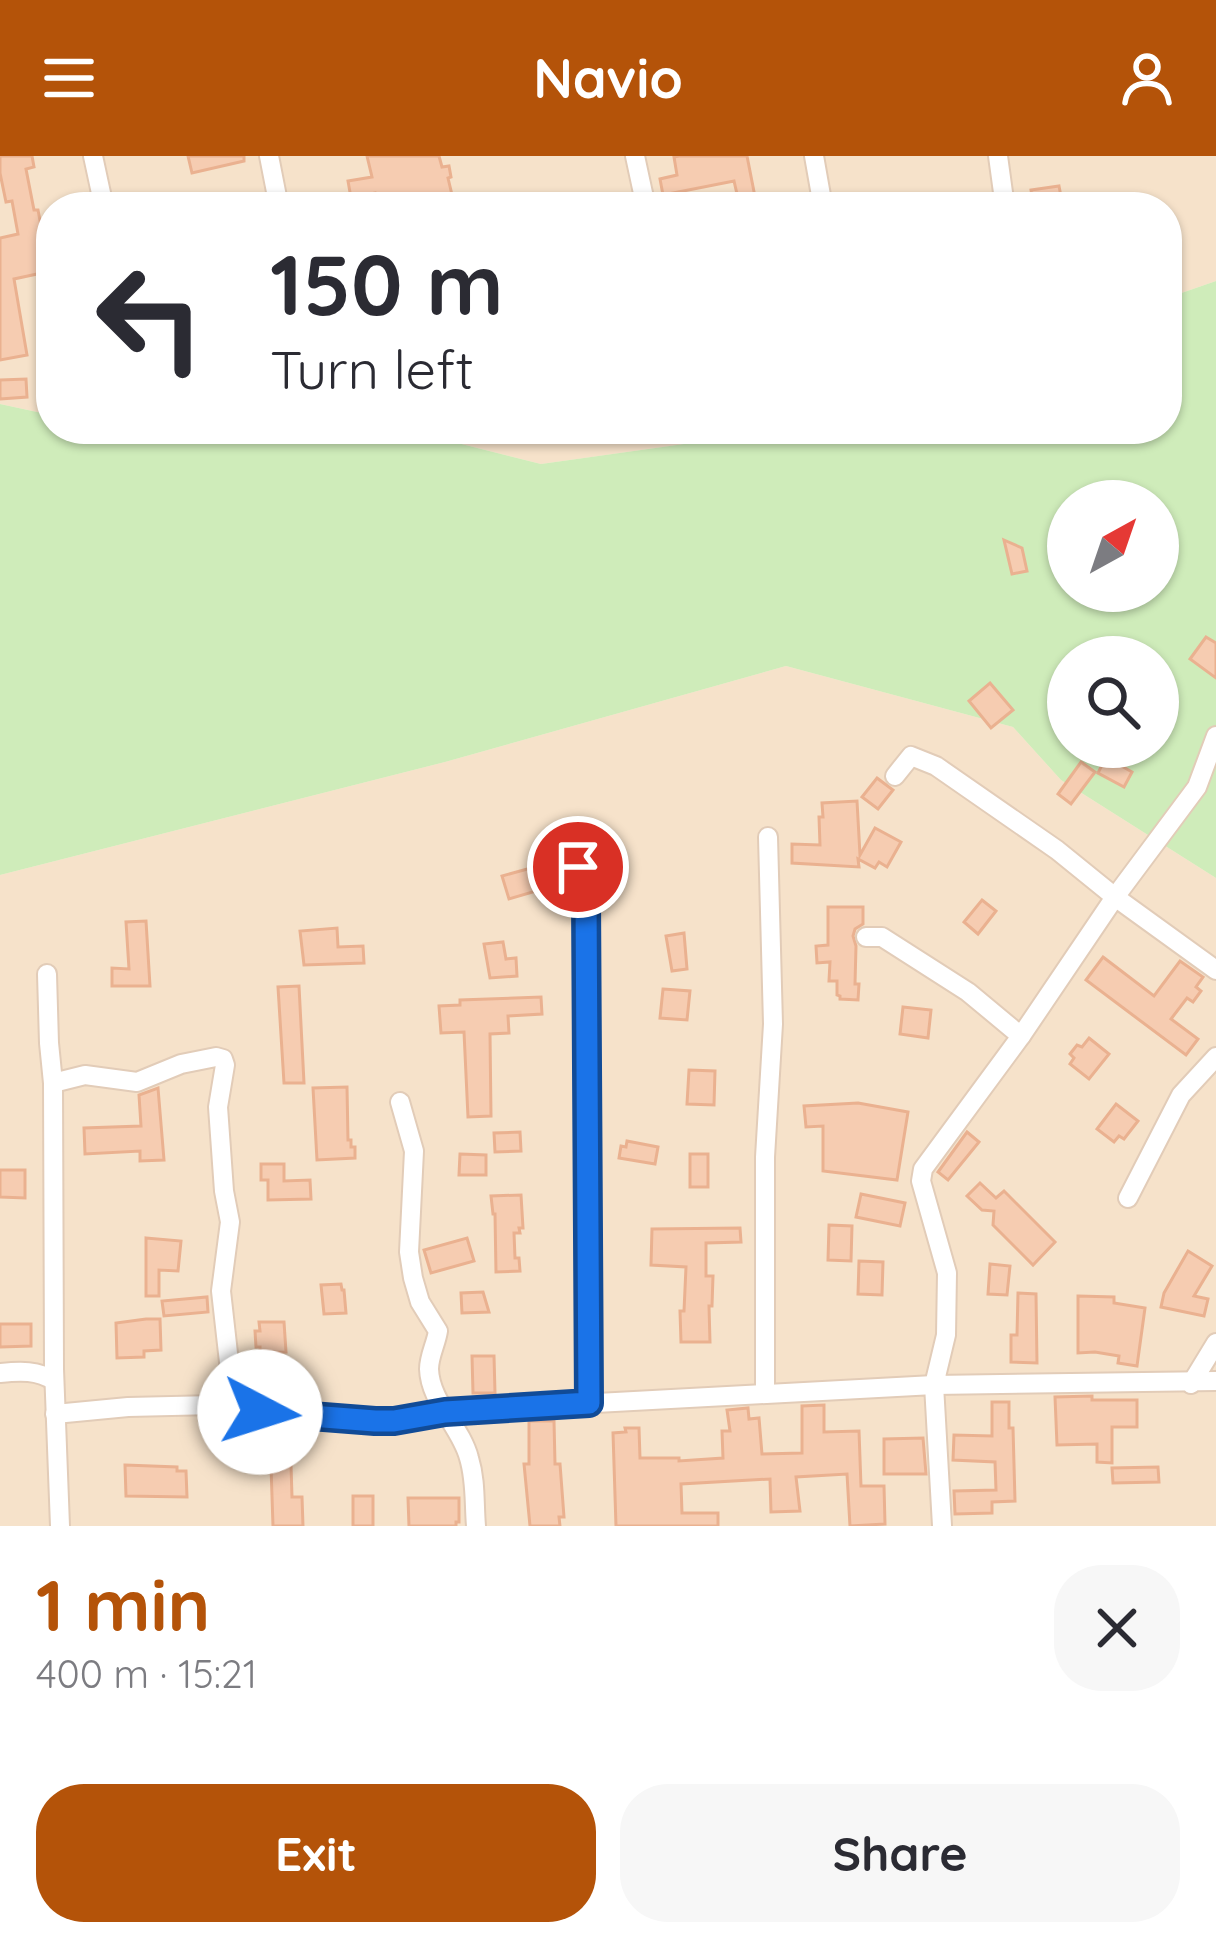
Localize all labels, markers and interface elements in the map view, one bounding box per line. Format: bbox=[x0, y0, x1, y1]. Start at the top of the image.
text: Navio bbox=[533, 44, 683, 112]
icon: menu bbox=[36, 45, 102, 111]
icon: person bbox=[1114, 45, 1180, 111]
text: 150 m bbox=[270, 231, 504, 336]
icon: left bbox=[72, 240, 228, 396]
text: Turn left bbox=[270, 335, 474, 403]
north arrow bbox=[1047, 480, 1179, 612]
map controls bbox=[1047, 480, 1179, 768]
button: search bbox=[1047, 636, 1179, 768]
pin bbox=[527, 816, 629, 918]
icon: arrive bbox=[545, 834, 611, 900]
position arrow bbox=[197, 1349, 323, 1475]
text: 1 min bbox=[36, 1559, 210, 1649]
button: close bbox=[1054, 1565, 1180, 1691]
text: 400 m · 15:21 bbox=[36, 1649, 257, 1698]
button: Exit bbox=[36, 1784, 596, 1922]
button: Share bbox=[620, 1784, 1180, 1922]

